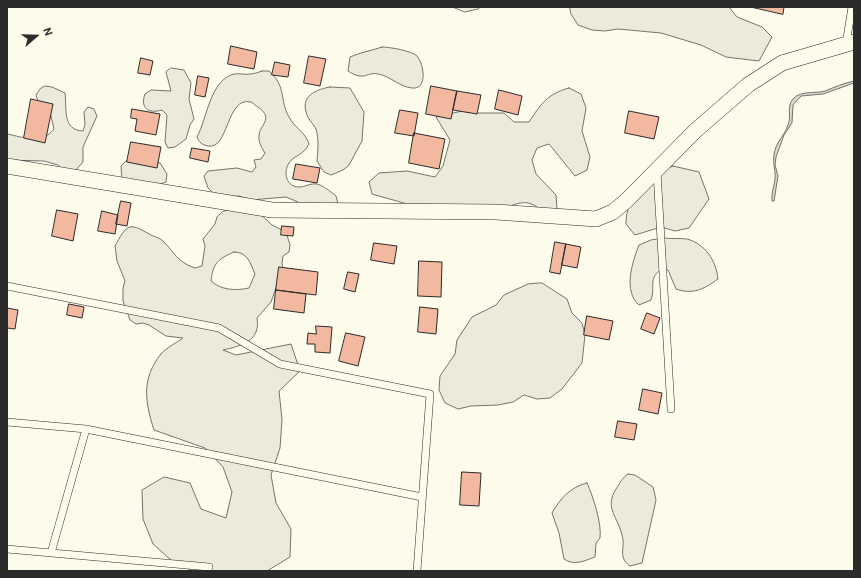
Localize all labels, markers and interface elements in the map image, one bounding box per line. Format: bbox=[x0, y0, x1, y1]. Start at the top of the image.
north arrow bbox=[16, 16, 56, 56]
text: N bbox=[39, 26, 55, 38]

